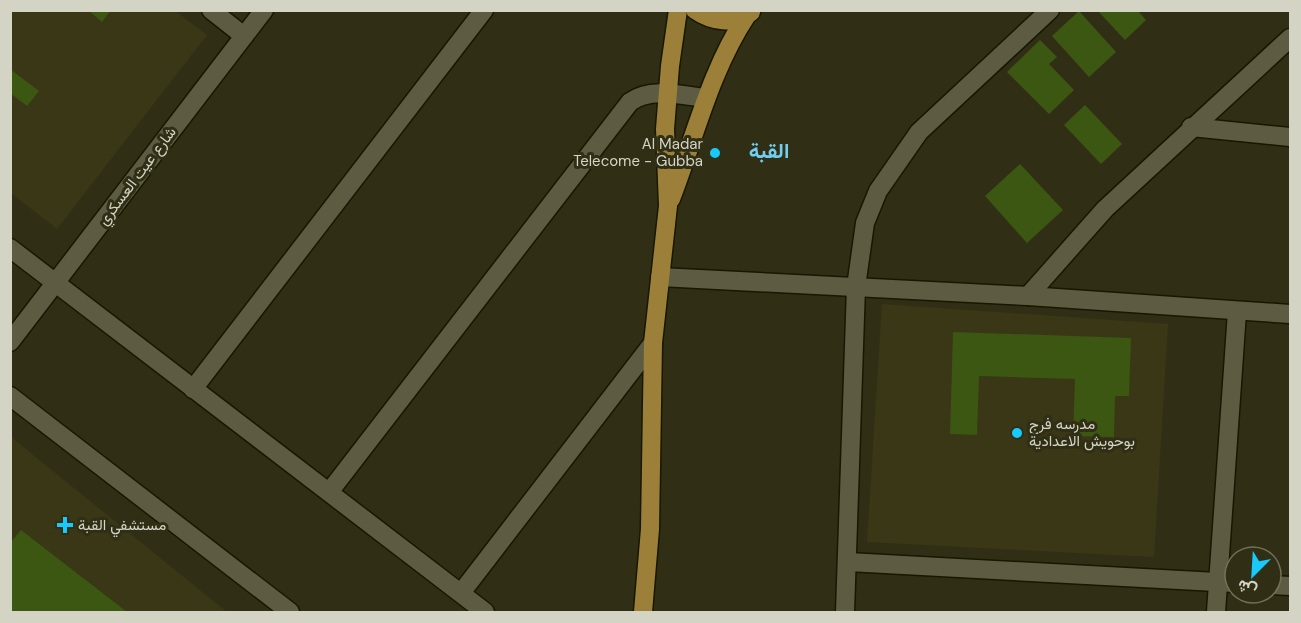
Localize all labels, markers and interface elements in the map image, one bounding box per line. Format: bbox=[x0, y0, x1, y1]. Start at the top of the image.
street label: شارع عيت العسكري bbox=[93, 123, 183, 231]
place label: Al Madar Telecome - Gubba bbox=[573, 134, 703, 171]
district label: القبة bbox=[749, 137, 789, 165]
marker: Al Madar Telecome - Gubba bbox=[708, 146, 722, 160]
place label: مدرسه فرج بوحويش الاعدادية bbox=[1029, 414, 1135, 451]
marker: مدرسه فرج بوحويش الاعدادية bbox=[1010, 426, 1024, 440]
place label: مستشفي القبة bbox=[78, 515, 166, 538]
marker: مستشفي القبة bbox=[56, 516, 74, 534]
north arrow bbox=[1223, 545, 1283, 605]
text: ش bbox=[1234, 575, 1260, 602]

